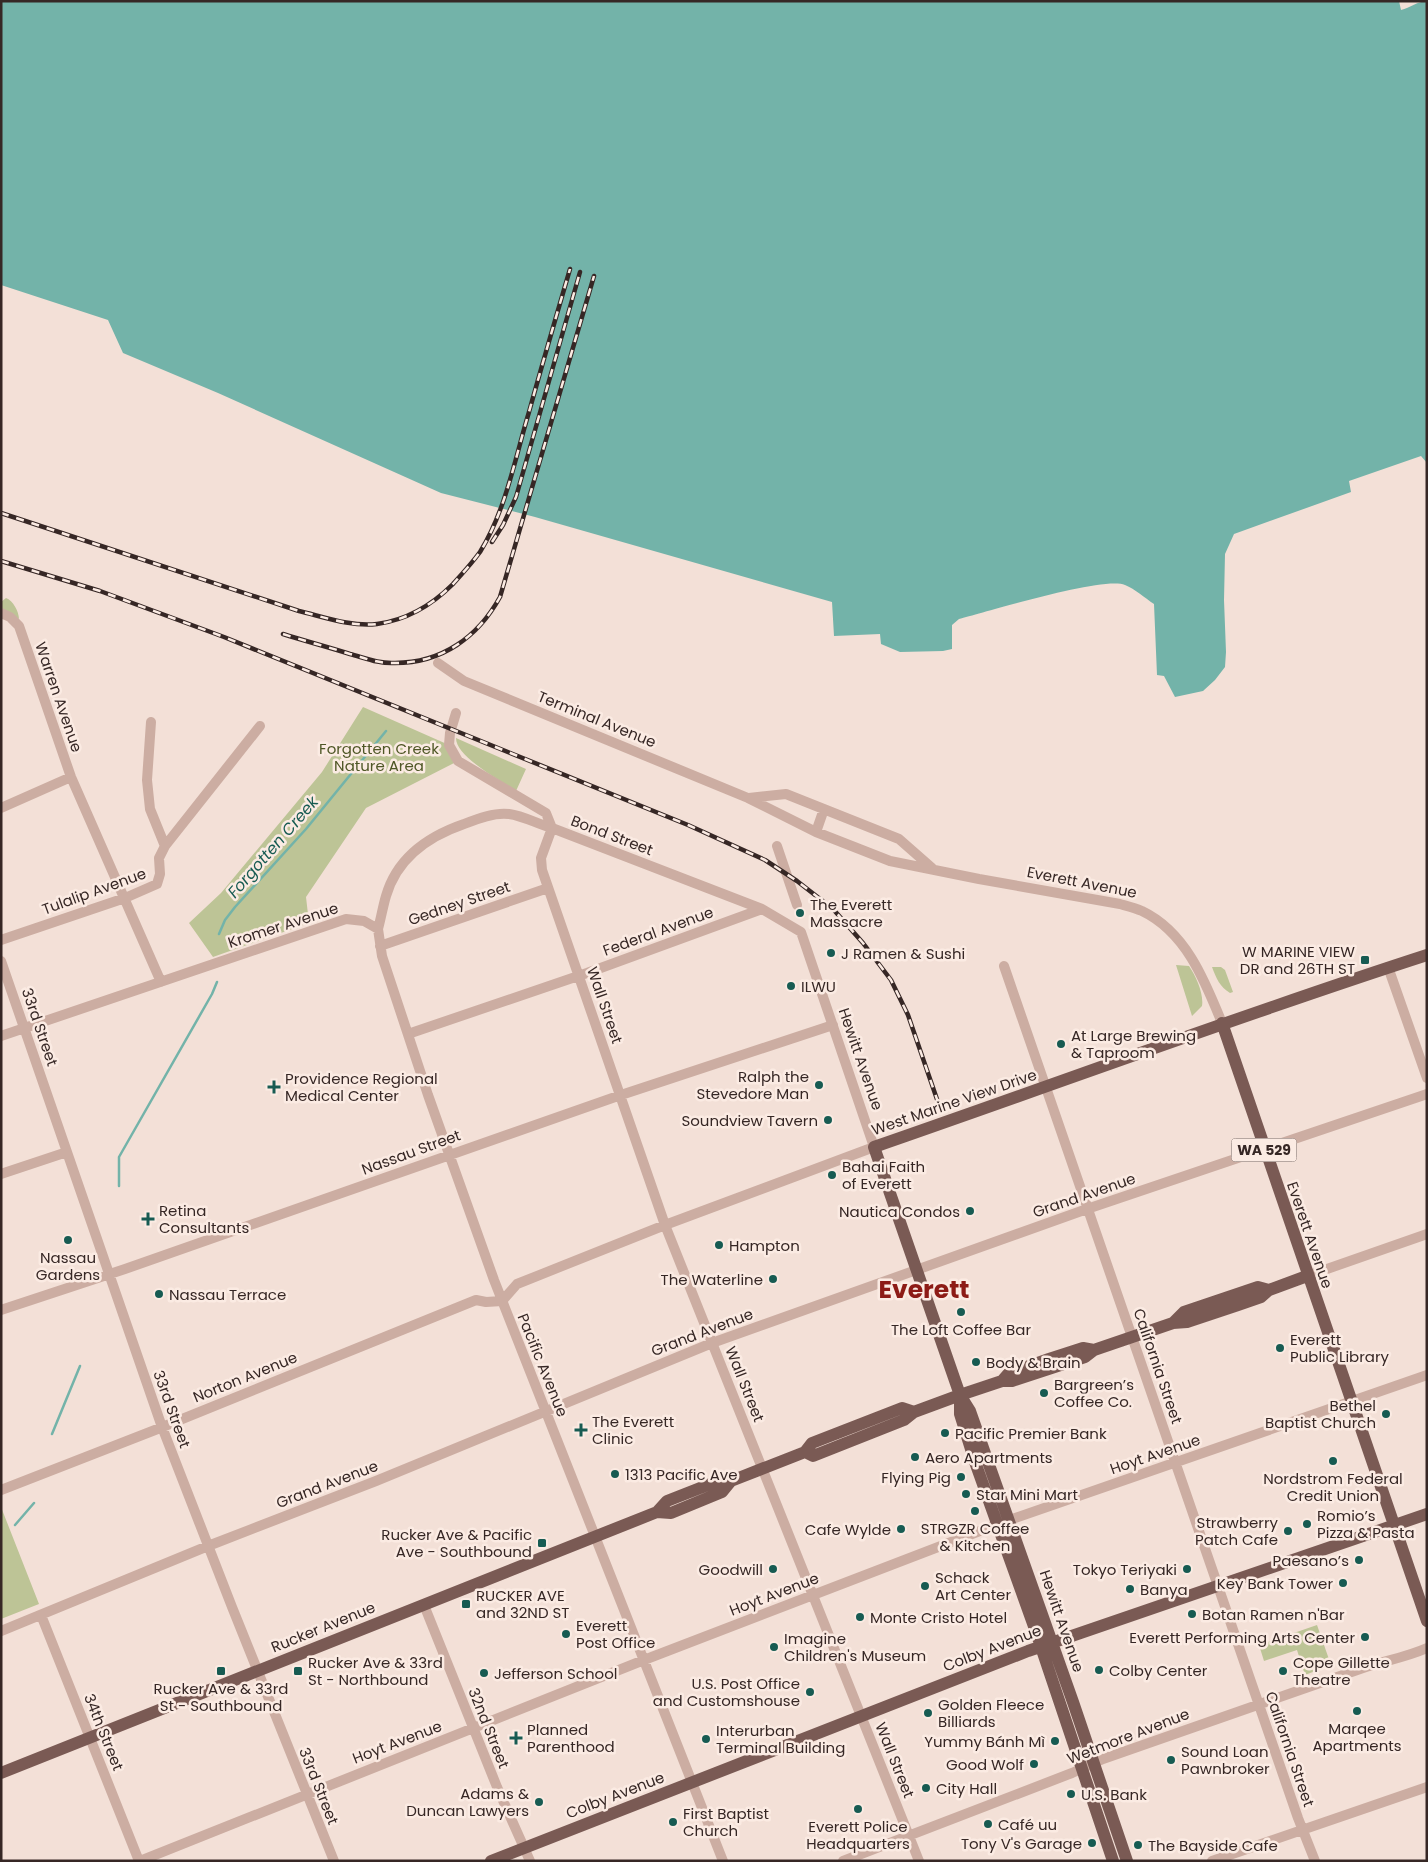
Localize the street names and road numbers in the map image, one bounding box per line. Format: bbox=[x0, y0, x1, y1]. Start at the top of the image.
street label: Warren Avenue bbox=[30, 639, 88, 755]
street label: Terminal Avenue bbox=[535, 686, 659, 752]
street label: Bond Street bbox=[568, 810, 656, 860]
street label: Everett Avenue bbox=[1025, 861, 1139, 903]
street label: Tulalip Avenue bbox=[39, 862, 149, 920]
street label: Gedney Street bbox=[405, 876, 513, 930]
street label: Kromer Avenue bbox=[225, 897, 341, 953]
street label: Federal Avenue bbox=[600, 901, 716, 961]
street label: Wall Street bbox=[582, 964, 628, 1046]
street label: 33rd Street bbox=[17, 985, 63, 1069]
street label: Hewitt Avenue bbox=[834, 1005, 888, 1113]
street label: West Marine View Drive bbox=[869, 1064, 1039, 1140]
street label: Nassau Street bbox=[359, 1124, 463, 1180]
road number: WA 529 bbox=[1232, 1138, 1296, 1162]
street label: Grand Avenue bbox=[1030, 1168, 1138, 1222]
street label: Everett Avenue bbox=[1282, 1179, 1338, 1291]
street label: Grand Avenue bbox=[648, 1303, 756, 1361]
street label: California Street bbox=[1128, 1306, 1188, 1426]
street label: Pacific Avenue bbox=[513, 1310, 573, 1420]
street label: Wall Street bbox=[720, 1343, 770, 1425]
street label: Norton Avenue bbox=[190, 1347, 300, 1407]
street label: 33rd Street bbox=[148, 1367, 196, 1451]
street label: Hoyt Avenue bbox=[1107, 1429, 1203, 1479]
street label: Grand Avenue bbox=[273, 1455, 381, 1513]
street label: Hoyt Avenue bbox=[726, 1567, 822, 1621]
street label: Hewitt Avenue bbox=[1035, 1567, 1089, 1675]
street label: Rucker Avenue bbox=[268, 1597, 378, 1657]
street label: Colby Avenue bbox=[940, 1620, 1044, 1676]
street label: 32nd Street bbox=[463, 1685, 515, 1771]
street label: California Street bbox=[1260, 1689, 1320, 1809]
street label: 34th Street bbox=[79, 1690, 129, 1774]
street label: Wetmore Avenue bbox=[1064, 1703, 1192, 1769]
street label: Hoyt Avenue bbox=[349, 1715, 445, 1769]
street label: Wall Street bbox=[870, 1719, 920, 1801]
street label: 33rd Street bbox=[294, 1744, 344, 1828]
street label: Colby Avenue bbox=[563, 1767, 667, 1823]

